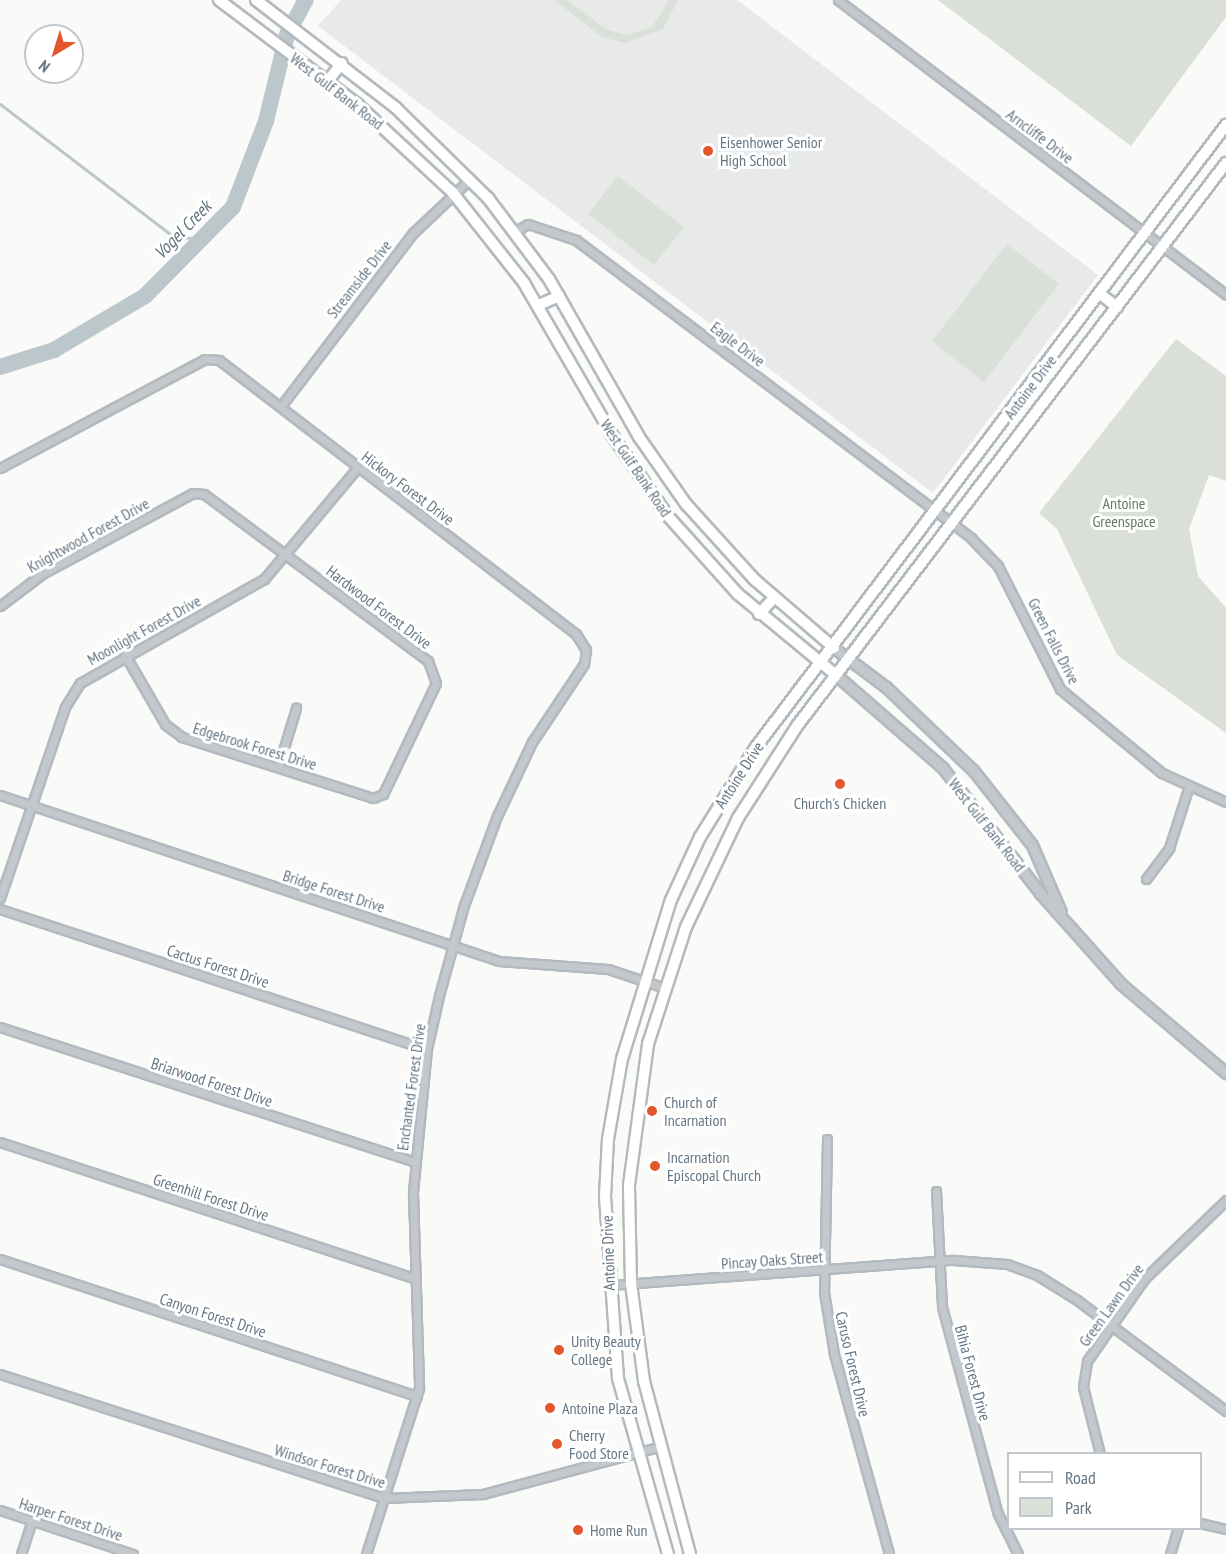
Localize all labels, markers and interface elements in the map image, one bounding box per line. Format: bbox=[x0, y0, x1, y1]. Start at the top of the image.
north arrow bbox=[24, 24, 84, 84]
street label: West Gulf Bank Road bbox=[286, 48, 388, 134]
text: N bbox=[35, 56, 54, 77]
street label: Arncliffe Drive bbox=[1003, 105, 1077, 167]
place label: Eisenhower Senior High School bbox=[720, 132, 822, 170]
marker: Eisenhower Senior High School bbox=[701, 144, 715, 158]
water label: Vogel Creek bbox=[150, 196, 216, 264]
street label: Streamside Drive bbox=[323, 236, 395, 322]
street label: Eagle Drive bbox=[707, 317, 769, 371]
street label: Antoine Drive bbox=[1000, 351, 1060, 423]
street label: West Gulf Bank Road bbox=[596, 415, 676, 521]
street label: Hickory Forest Drive bbox=[358, 447, 458, 529]
street label: Knightwood Forest Drive bbox=[24, 493, 152, 577]
park label: Antoine Greenspace bbox=[1092, 493, 1156, 531]
street label: Hardwood Forest Drive bbox=[323, 561, 435, 653]
street label: Moonlight Forest Drive bbox=[84, 591, 204, 669]
street label: Green Falls Drive bbox=[1024, 595, 1084, 687]
street label: Edgebrook Forest Drive bbox=[191, 718, 319, 774]
street label: Antoine Drive bbox=[710, 738, 768, 812]
street label: West Gulf Bank Road bbox=[944, 774, 1030, 876]
marker: Church's Chicken bbox=[833, 777, 847, 791]
place label: Church's Chicken bbox=[794, 793, 886, 813]
street label: Bridge Forest Drive bbox=[281, 865, 387, 917]
street label: Cactus Forest Drive bbox=[165, 940, 271, 992]
street label: Enchanted Forest Drive bbox=[393, 1022, 429, 1152]
street label: Briarwood Forest Drive bbox=[149, 1053, 275, 1111]
place label: Church of Incarnation bbox=[664, 1092, 726, 1130]
marker: Church of Incarnation bbox=[645, 1104, 659, 1118]
place label: Incarnation Episcopal Church bbox=[667, 1147, 761, 1185]
marker: Incarnation Episcopal Church bbox=[648, 1159, 662, 1173]
street label: Greenhill Forest Drive bbox=[151, 1169, 271, 1225]
street label: Antoine Drive bbox=[597, 1215, 619, 1291]
street label: Pincay Oaks Street bbox=[720, 1247, 824, 1273]
street label: Green Lawn Drive bbox=[1075, 1260, 1147, 1350]
street label: Canyon Forest Drive bbox=[157, 1289, 269, 1341]
street label: Caruso Forest Drive bbox=[832, 1310, 874, 1418]
street label: Bihia Forest Drive bbox=[951, 1323, 995, 1423]
place label: Unity Beauty College bbox=[571, 1331, 641, 1369]
marker: Unity Beauty College bbox=[552, 1343, 566, 1357]
place label: Antoine Plaza bbox=[562, 1398, 638, 1418]
marker: Antoine Plaza bbox=[543, 1401, 557, 1415]
place label: Cherry Food Store bbox=[569, 1425, 629, 1463]
marker: Cherry Food Store bbox=[550, 1437, 564, 1451]
street label: Windsor Forest Drive bbox=[272, 1440, 388, 1492]
legend bbox=[1007, 1452, 1202, 1530]
text: Road bbox=[1065, 1466, 1096, 1489]
street label: Harper Forest Drive bbox=[17, 1493, 125, 1545]
text: Park bbox=[1065, 1496, 1092, 1519]
place label: Home Run bbox=[590, 1520, 648, 1540]
marker: Home Run bbox=[571, 1523, 585, 1537]

